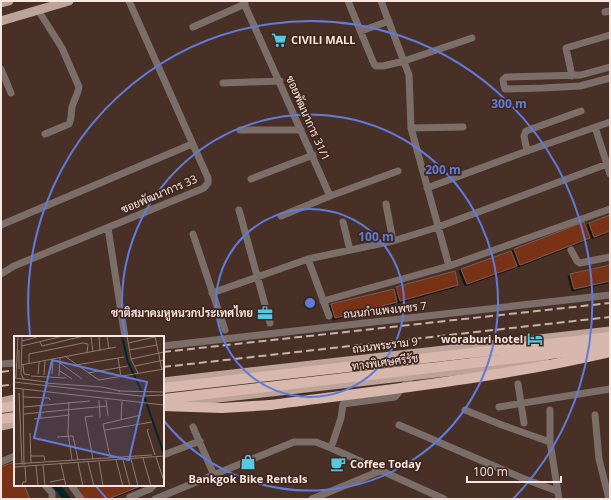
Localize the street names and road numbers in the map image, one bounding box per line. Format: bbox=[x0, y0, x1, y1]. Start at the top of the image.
street label: ซอยพัฒนาการ 31/1 bbox=[283, 73, 334, 163]
street label: ซอยพัฒนาการ 33 bbox=[118, 171, 199, 216]
street label: ถนนกำแพงเพชร 7 bbox=[342, 298, 427, 321]
street label: ถนนพระราม 9 bbox=[351, 333, 419, 356]
street label: ทางพิเศษศรีรัช bbox=[351, 350, 419, 373]

